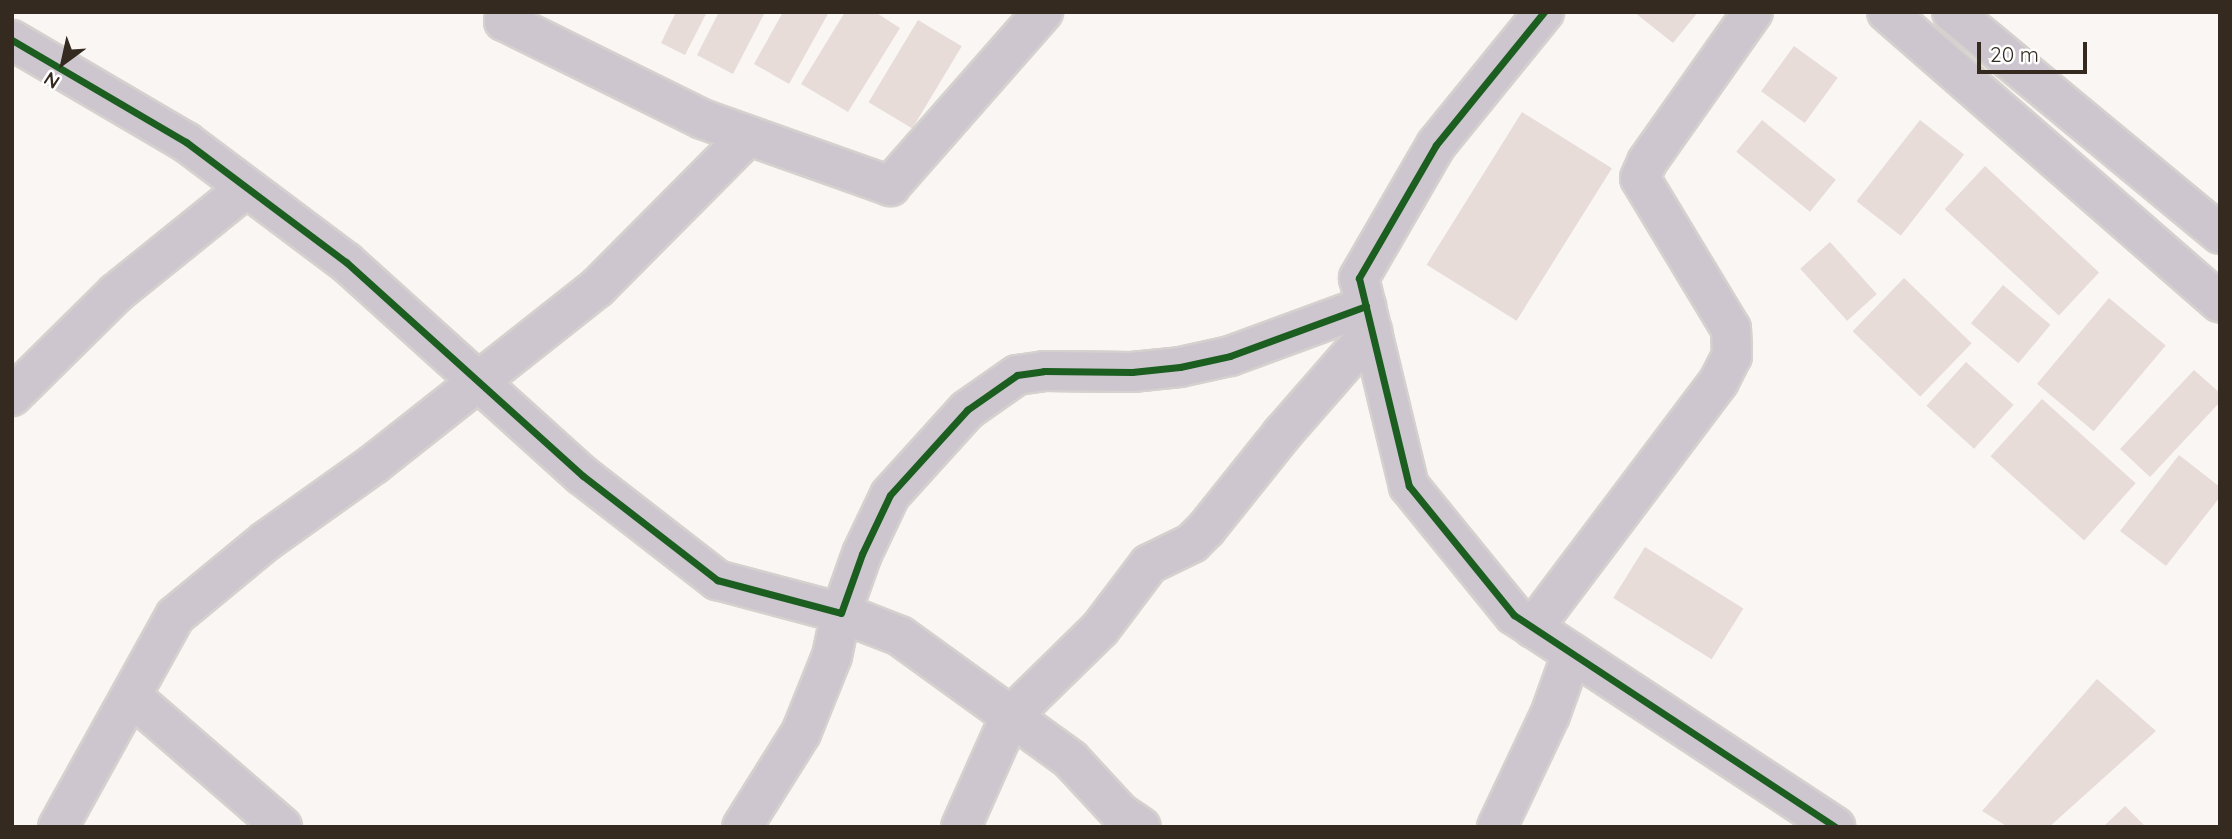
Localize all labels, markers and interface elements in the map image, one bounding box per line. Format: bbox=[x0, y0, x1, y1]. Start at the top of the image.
north arrow bbox=[28, 28, 98, 98]
scale bar bbox=[1980, 28, 2090, 72]
text: 20 m bbox=[1990, 41, 2039, 67]
text: N bbox=[39, 67, 64, 94]

